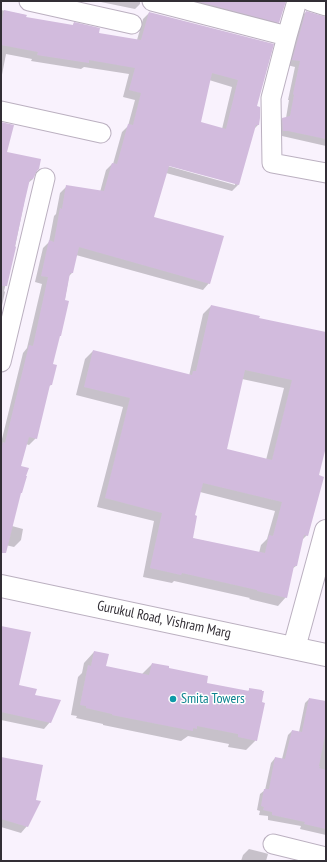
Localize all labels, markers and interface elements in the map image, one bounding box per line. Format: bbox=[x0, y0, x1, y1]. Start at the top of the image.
street label: Gurukul Road, Vishram Marg bbox=[96, 598, 232, 642]
place label: Smita Towers bbox=[181, 691, 245, 707]
marker: Smita Towers bbox=[168, 694, 178, 704]

